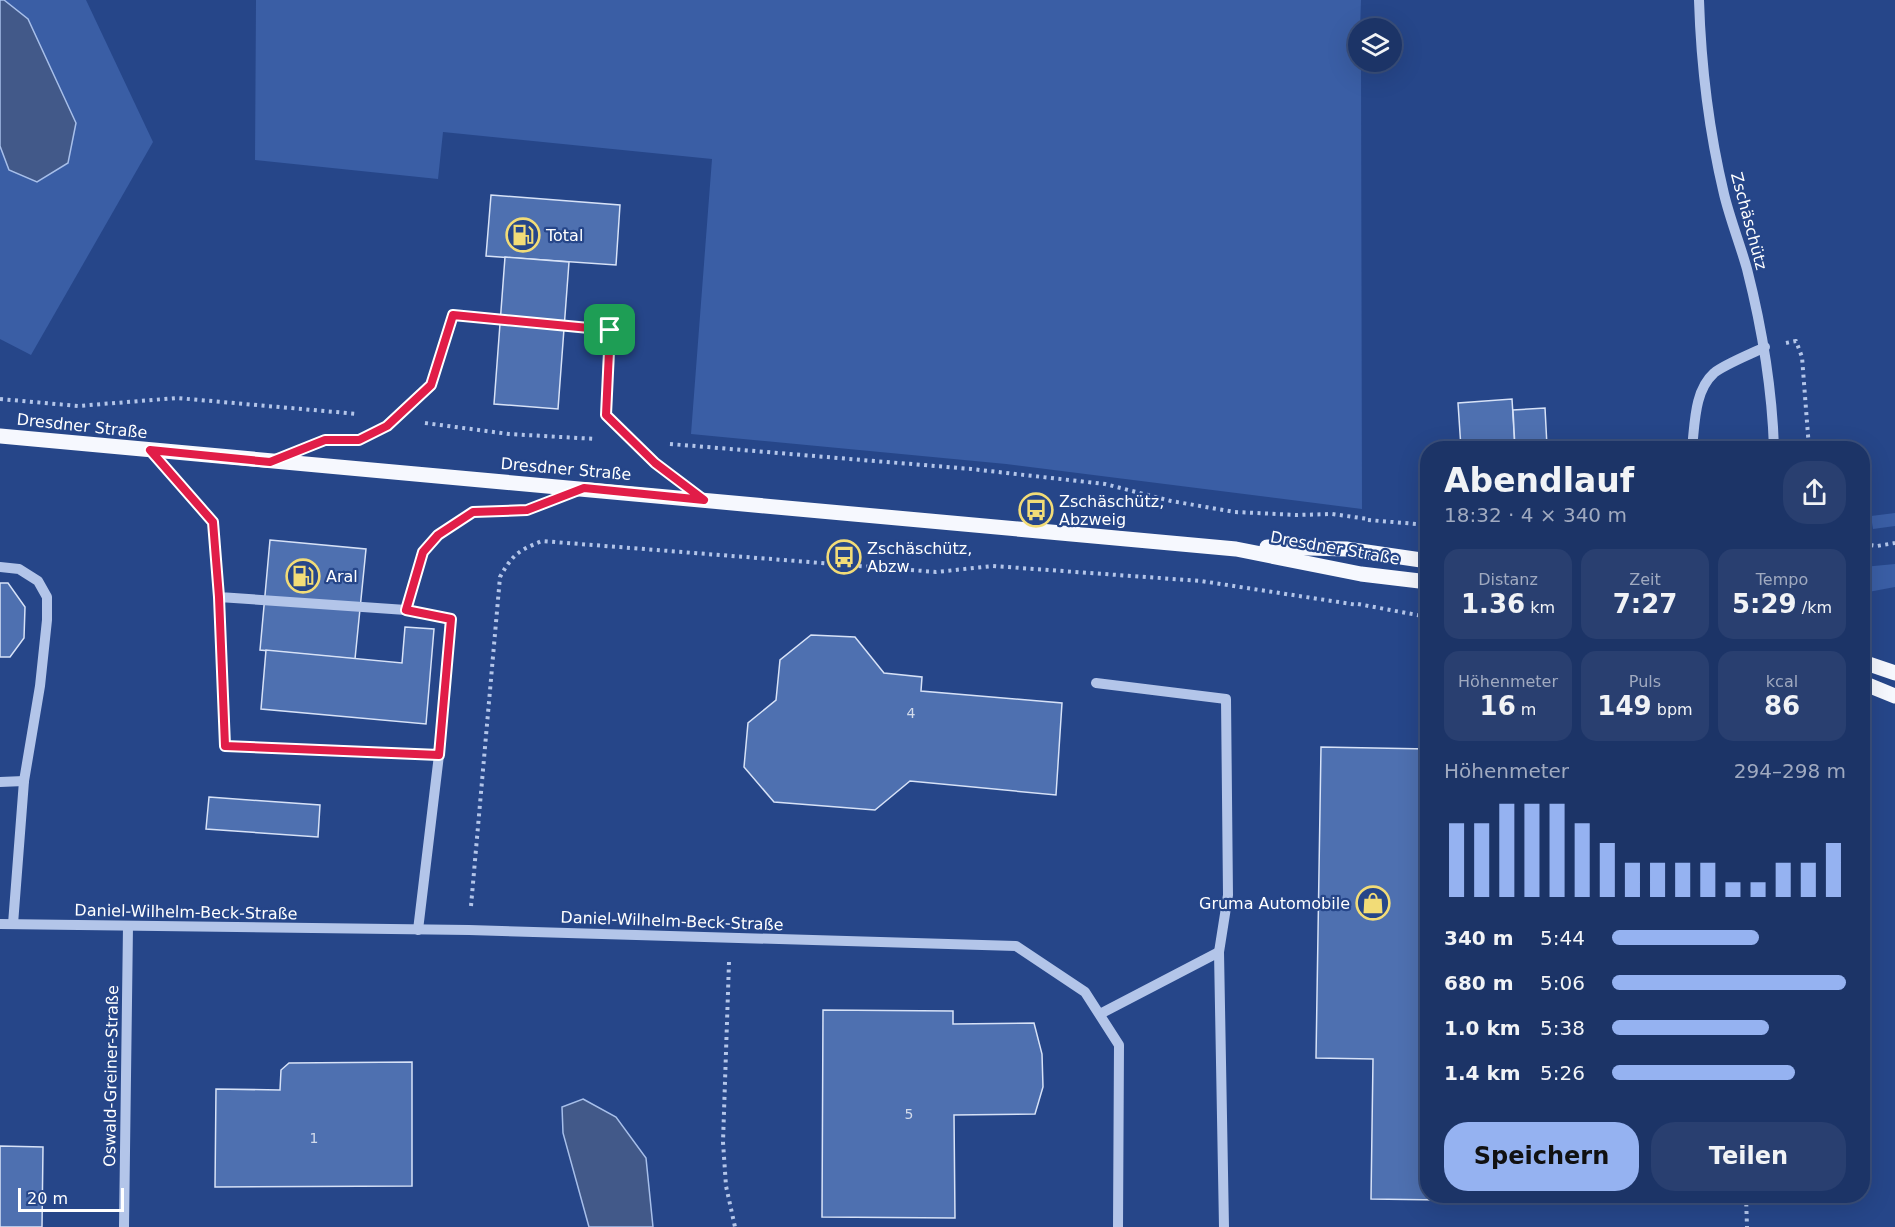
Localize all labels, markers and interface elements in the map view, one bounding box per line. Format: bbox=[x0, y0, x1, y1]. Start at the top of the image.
map controls bbox=[1348, 18, 1402, 72]
button: layers bbox=[1348, 18, 1402, 72]
street label: Zschäschütz bbox=[1727, 170, 1771, 272]
fuel station icon: Total bbox=[505, 217, 541, 253]
place label: Total bbox=[545, 226, 583, 245]
pin bbox=[584, 304, 635, 355]
icon: arrive bbox=[593, 313, 626, 346]
street label: Dresdner Straße bbox=[16, 410, 148, 442]
street label: Dresdner Straße bbox=[500, 454, 632, 484]
text: Abendlauf bbox=[1444, 461, 1634, 500]
button: share bbox=[1783, 461, 1846, 524]
bus stop icon: Zschäschütz, Abzweig bbox=[1018, 492, 1054, 528]
place label: Zschäschütz, Abzweig bbox=[1059, 492, 1164, 529]
text: 18:32 · 4 × 340 m bbox=[1444, 503, 1627, 527]
street label: Dresdner Straße bbox=[1269, 527, 1401, 569]
bus stop icon: Zschäschütz, Abzw bbox=[826, 539, 862, 575]
place label: Zschäschütz, Abzw bbox=[867, 539, 972, 576]
fuel station icon: Aral bbox=[285, 558, 321, 594]
place label: Aral bbox=[326, 567, 358, 586]
text: Distanz bbox=[1478, 570, 1538, 589]
text: Zeit bbox=[1629, 570, 1661, 589]
text: Tempo bbox=[1756, 570, 1808, 589]
text: 1.36 bbox=[1461, 589, 1525, 619]
text: 7:27 bbox=[1613, 589, 1677, 619]
text: 5:29 bbox=[1732, 589, 1797, 619]
text: km bbox=[1525, 598, 1555, 617]
text: /km bbox=[1797, 598, 1832, 617]
text: Höhenmeter bbox=[1458, 672, 1558, 691]
text: Puls bbox=[1629, 672, 1661, 691]
text: kcal bbox=[1766, 672, 1798, 691]
text: 16 bbox=[1480, 691, 1516, 721]
text: 149 bbox=[1597, 691, 1652, 721]
text: 86 bbox=[1764, 691, 1800, 721]
text: m bbox=[1516, 700, 1536, 719]
text: bpm bbox=[1652, 700, 1693, 719]
house number: 4 bbox=[907, 705, 916, 721]
text: Höhenmeter bbox=[1444, 759, 1569, 783]
text: 294–298 m bbox=[1734, 759, 1846, 783]
shop icon: Gruma Automobile bbox=[1355, 885, 1391, 921]
place label: Gruma Automobile bbox=[1199, 894, 1350, 913]
street label: Daniel-Wilhelm-Beck-Straße bbox=[74, 901, 298, 923]
street label: Daniel-Wilhelm-Beck-Straße bbox=[560, 908, 784, 934]
text: 340 m bbox=[1444, 926, 1514, 950]
text: 5:44 bbox=[1540, 926, 1585, 950]
text: 680 m bbox=[1444, 971, 1514, 995]
text: 5:06 bbox=[1540, 971, 1585, 995]
street label: Oswald-Greiner-Straße bbox=[100, 985, 122, 1167]
text: 1.0 km bbox=[1444, 1016, 1521, 1040]
text: 5:38 bbox=[1540, 1016, 1585, 1040]
text: 1.4 km bbox=[1444, 1061, 1521, 1085]
text: 5:26 bbox=[1540, 1061, 1585, 1085]
house number: 5 bbox=[905, 1106, 913, 1122]
button: Speichern bbox=[1444, 1122, 1639, 1191]
button: Teilen bbox=[1651, 1122, 1846, 1191]
house number: 1 bbox=[310, 1130, 318, 1146]
scale bar bbox=[18, 1185, 124, 1212]
text: 20 m bbox=[27, 1189, 68, 1208]

